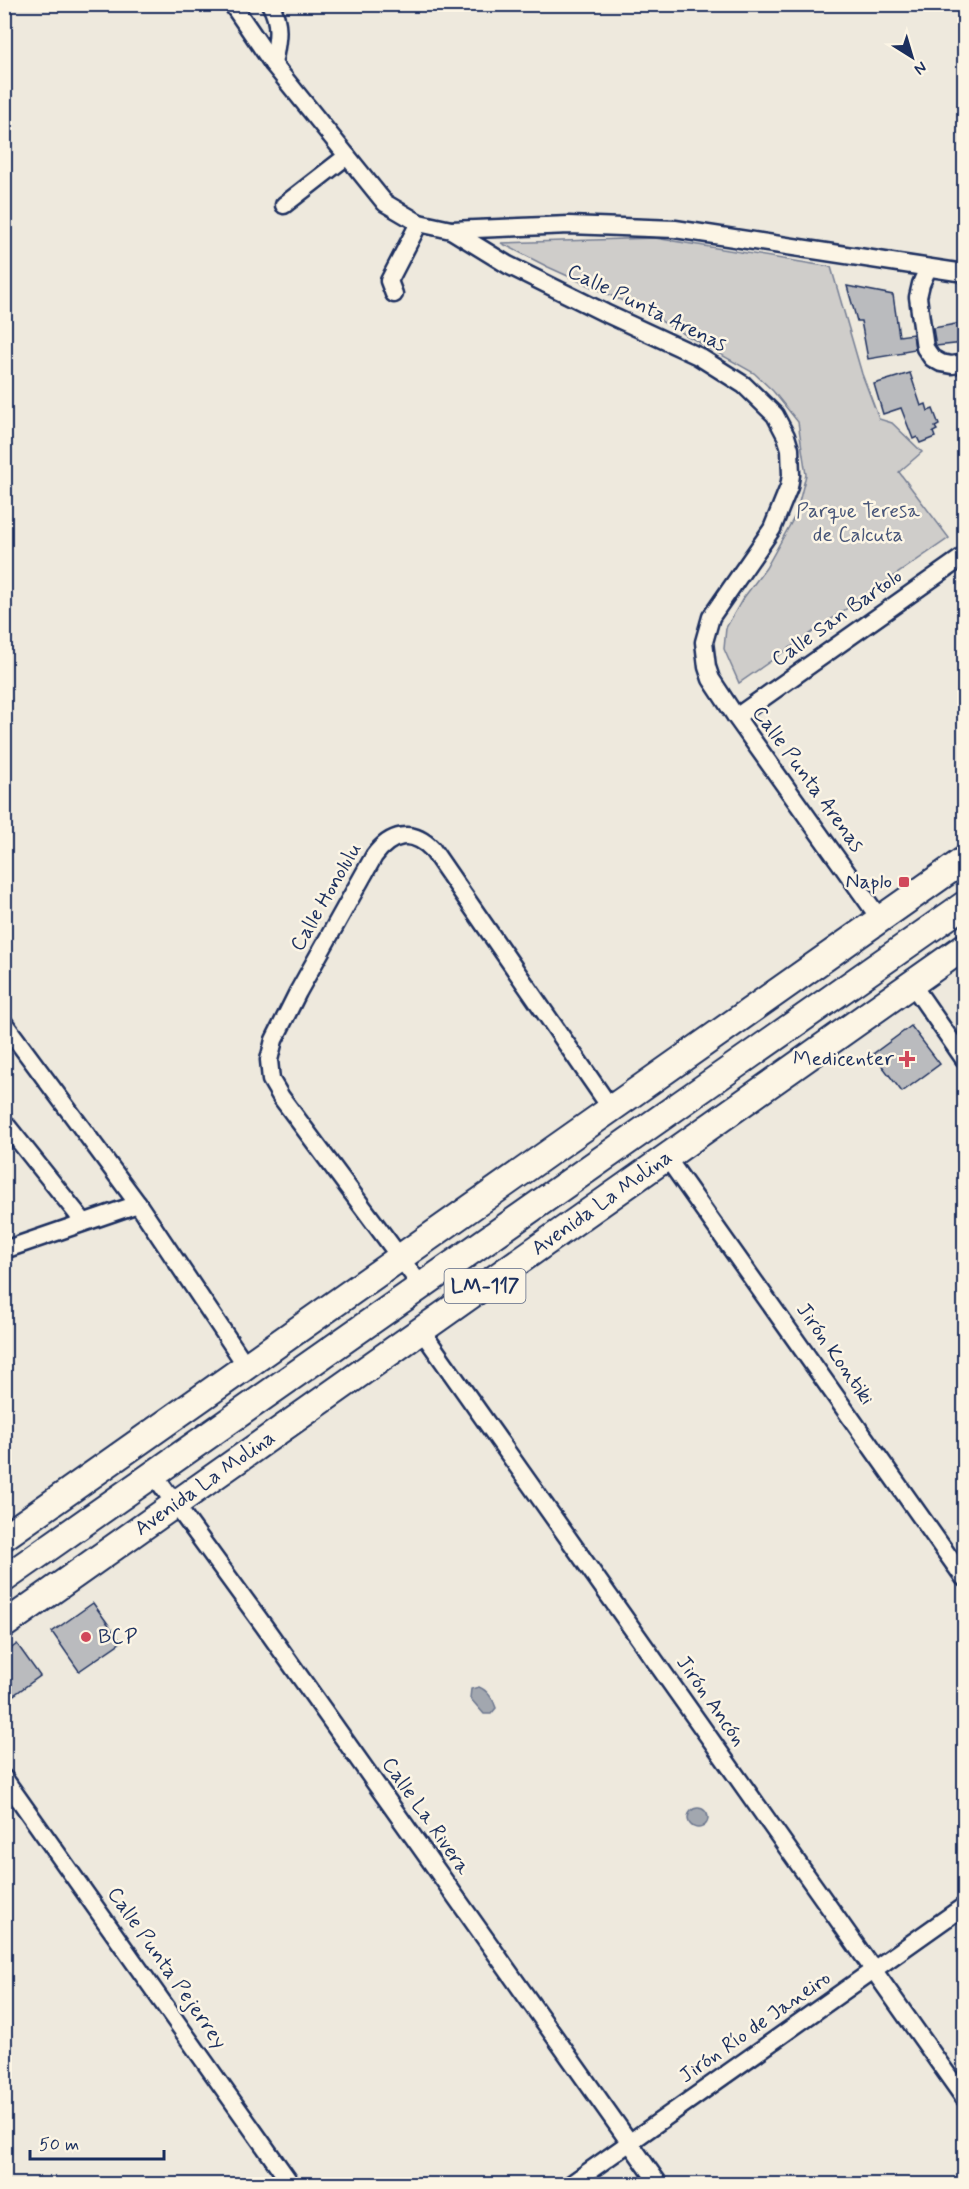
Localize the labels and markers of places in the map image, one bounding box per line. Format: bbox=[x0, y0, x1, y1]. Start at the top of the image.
place label: Naplo bbox=[846, 868, 892, 896]
marker: Naplo bbox=[897, 875, 911, 889]
place label: Medicenter bbox=[793, 1045, 894, 1073]
marker: Medicenter bbox=[898, 1050, 916, 1068]
place label: BCP bbox=[98, 1623, 138, 1651]
marker: BCP bbox=[79, 1630, 93, 1644]

